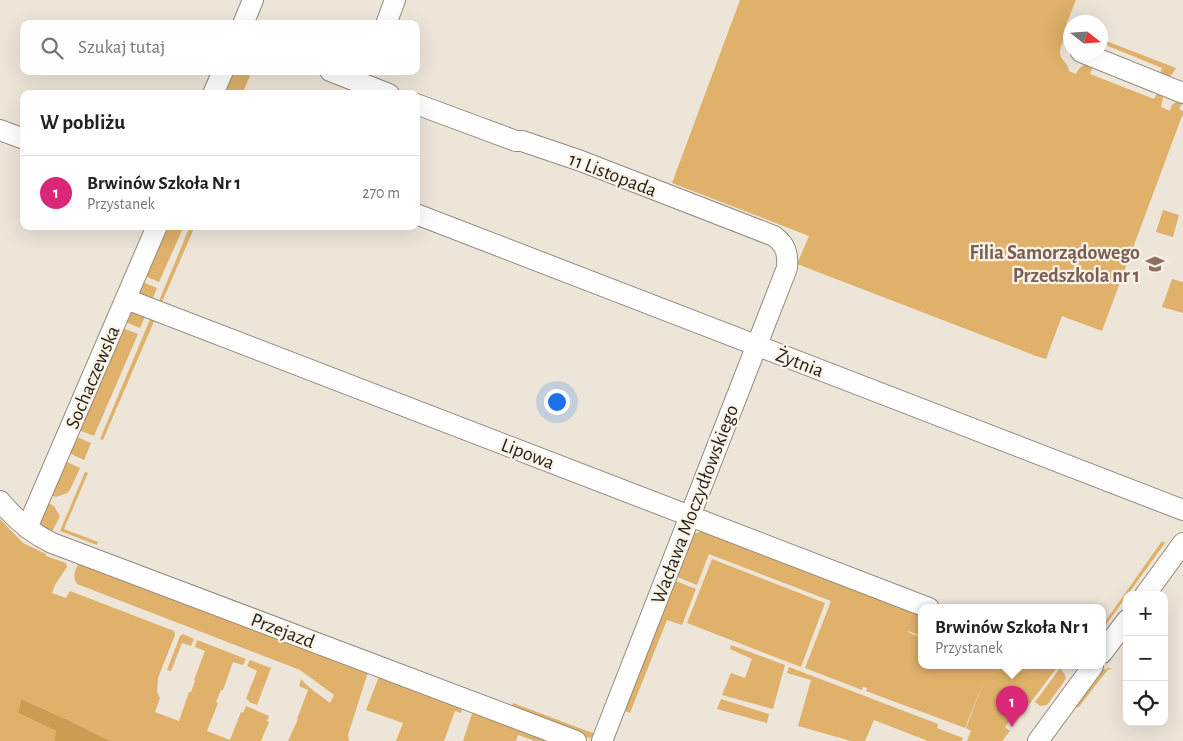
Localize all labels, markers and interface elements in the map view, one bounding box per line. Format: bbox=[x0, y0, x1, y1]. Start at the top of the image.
north arrow bbox=[1063, 15, 1108, 60]
search box bbox=[20, 20, 420, 75]
icon: search bbox=[38, 34, 66, 62]
text: Szukaj tutaj bbox=[78, 38, 165, 57]
text: W pobliżu bbox=[40, 112, 125, 133]
street label: 11 Listopada bbox=[566, 149, 659, 201]
text: Brwinów Szkoła Nr 1 bbox=[87, 174, 241, 193]
text: 1 bbox=[53, 185, 59, 201]
text: 270 m bbox=[362, 185, 400, 201]
text: Przystanek bbox=[87, 196, 155, 212]
place label: Filia Samorządowego Przedszkola nr 1 bbox=[970, 243, 1140, 286]
school or university icon: Filia Samorządowego Przedszkola nr 1 bbox=[1144, 253, 1166, 275]
street label: Sochaczewska bbox=[62, 323, 124, 432]
street label: Żytnia bbox=[773, 345, 826, 381]
your location bbox=[544, 389, 570, 415]
street label: Wacława Moczydłowskiego bbox=[648, 402, 742, 607]
street label: Lipowa bbox=[498, 435, 557, 473]
map controls bbox=[1123, 591, 1168, 726]
button: + bbox=[1123, 591, 1168, 636]
popup bbox=[918, 604, 1106, 669]
street label: Przejazd bbox=[248, 610, 317, 652]
text: Brwinów Szkoła Nr 1 bbox=[935, 618, 1089, 637]
button: − bbox=[1123, 636, 1168, 681]
text: Przystanek bbox=[935, 640, 1003, 656]
button: locate bbox=[1123, 681, 1168, 726]
pin: 1 bbox=[996, 686, 1028, 727]

